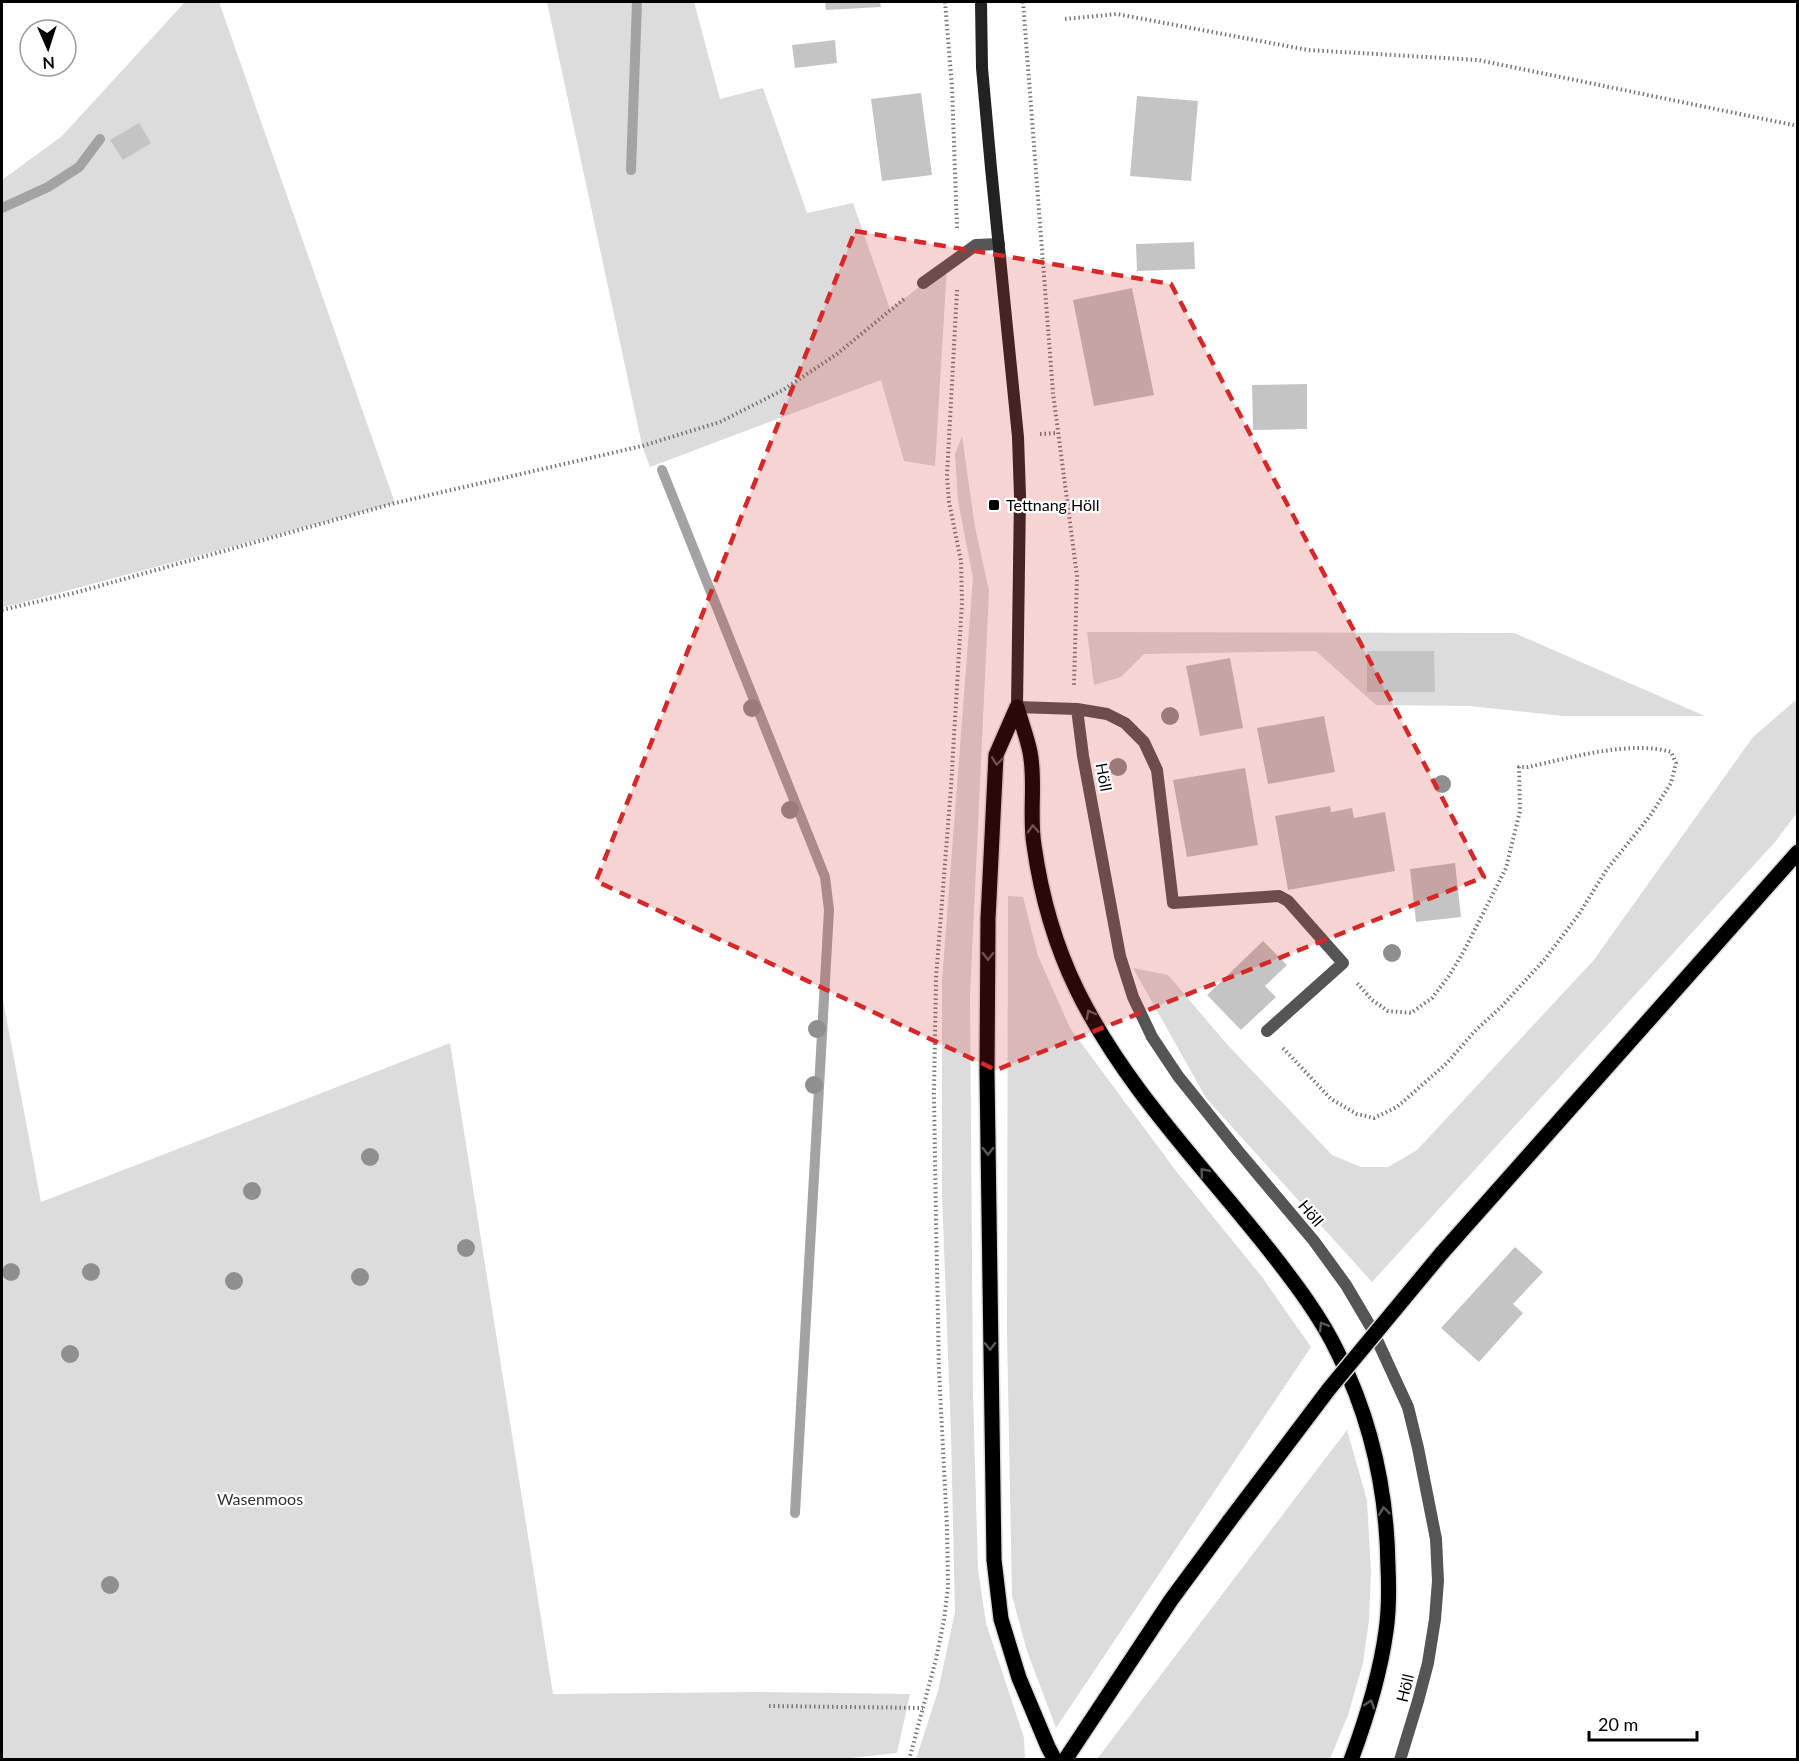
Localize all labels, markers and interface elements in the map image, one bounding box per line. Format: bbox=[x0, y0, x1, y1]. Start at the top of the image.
north arrow bbox=[18, 18, 78, 78]
text: N bbox=[42, 54, 55, 73]
place label: Tettnang Höll bbox=[1006, 495, 1100, 514]
marker: Tettnang Höll bbox=[987, 498, 1001, 512]
one-way arrow bbox=[991, 757, 1003, 766]
street label: Höll bbox=[1093, 761, 1116, 793]
one-way arrow bbox=[1027, 824, 1039, 833]
one-way arrow bbox=[982, 952, 994, 961]
one-way arrow bbox=[1086, 1010, 1097, 1020]
one-way arrow bbox=[982, 1147, 994, 1156]
one-way arrow bbox=[1200, 1168, 1211, 1179]
street label: Höll bbox=[1295, 1196, 1328, 1230]
one-way arrow bbox=[1319, 1321, 1330, 1332]
one-way arrow bbox=[984, 1342, 996, 1351]
park label: Wasenmoos bbox=[217, 1489, 303, 1508]
one-way arrow bbox=[1379, 1507, 1391, 1516]
street label: Höll bbox=[1392, 1672, 1417, 1704]
one-way arrow bbox=[1363, 1699, 1375, 1710]
scale bar bbox=[1589, 1704, 1697, 1742]
text: 20 m bbox=[1598, 1713, 1638, 1735]

